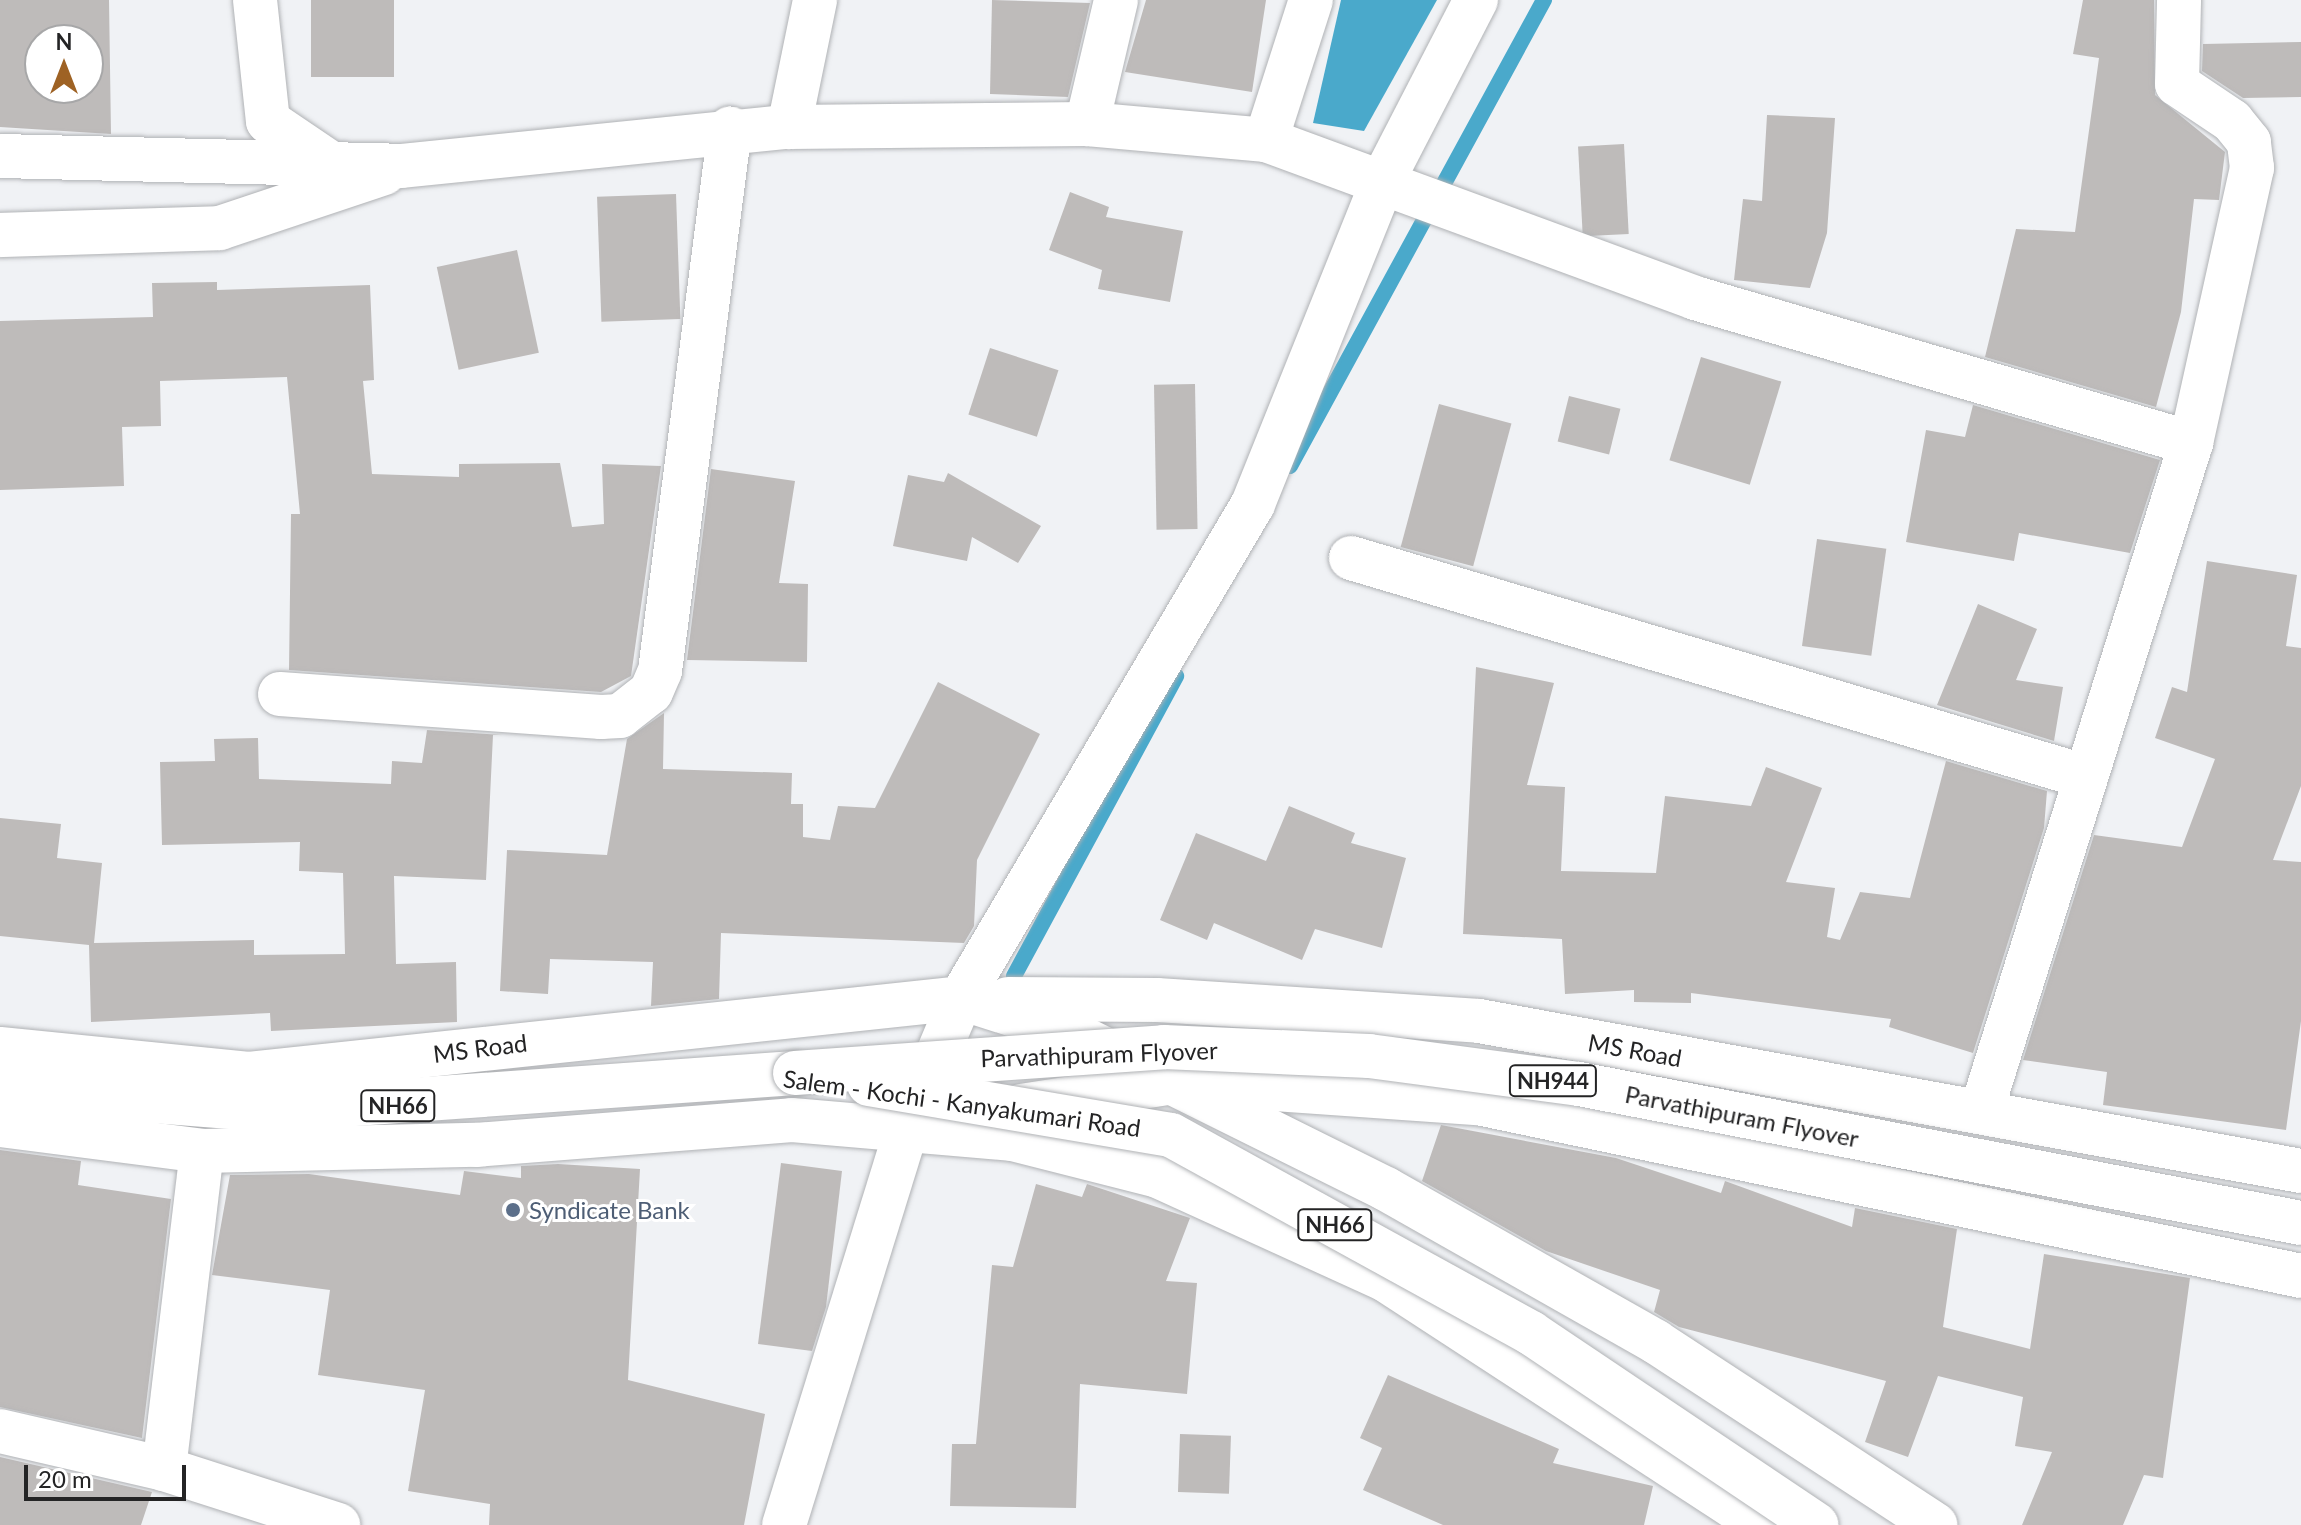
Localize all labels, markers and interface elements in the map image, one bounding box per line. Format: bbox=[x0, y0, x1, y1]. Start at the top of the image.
north arrow bbox=[24, 24, 104, 104]
text: N bbox=[56, 28, 72, 55]
street label: MS Road bbox=[431, 1028, 529, 1068]
street label: MS Road bbox=[1586, 1028, 1684, 1072]
street label: Parvathipuram Flyover bbox=[980, 1035, 1218, 1073]
road number: NH944 bbox=[1507, 1063, 1599, 1099]
street label: Salem - Kochi - Kanyakumari Road bbox=[782, 1064, 1142, 1142]
street label: Parvathipuram Flyover bbox=[1623, 1079, 1861, 1153]
road number: NH66 bbox=[360, 1088, 436, 1124]
place label: Syndicate Bank bbox=[529, 1196, 690, 1224]
marker: Syndicate Bank bbox=[504, 1201, 522, 1219]
road number: NH66 bbox=[1297, 1207, 1373, 1243]
scale bar bbox=[28, 1449, 190, 1499]
text: 20 m bbox=[38, 1464, 92, 1493]

